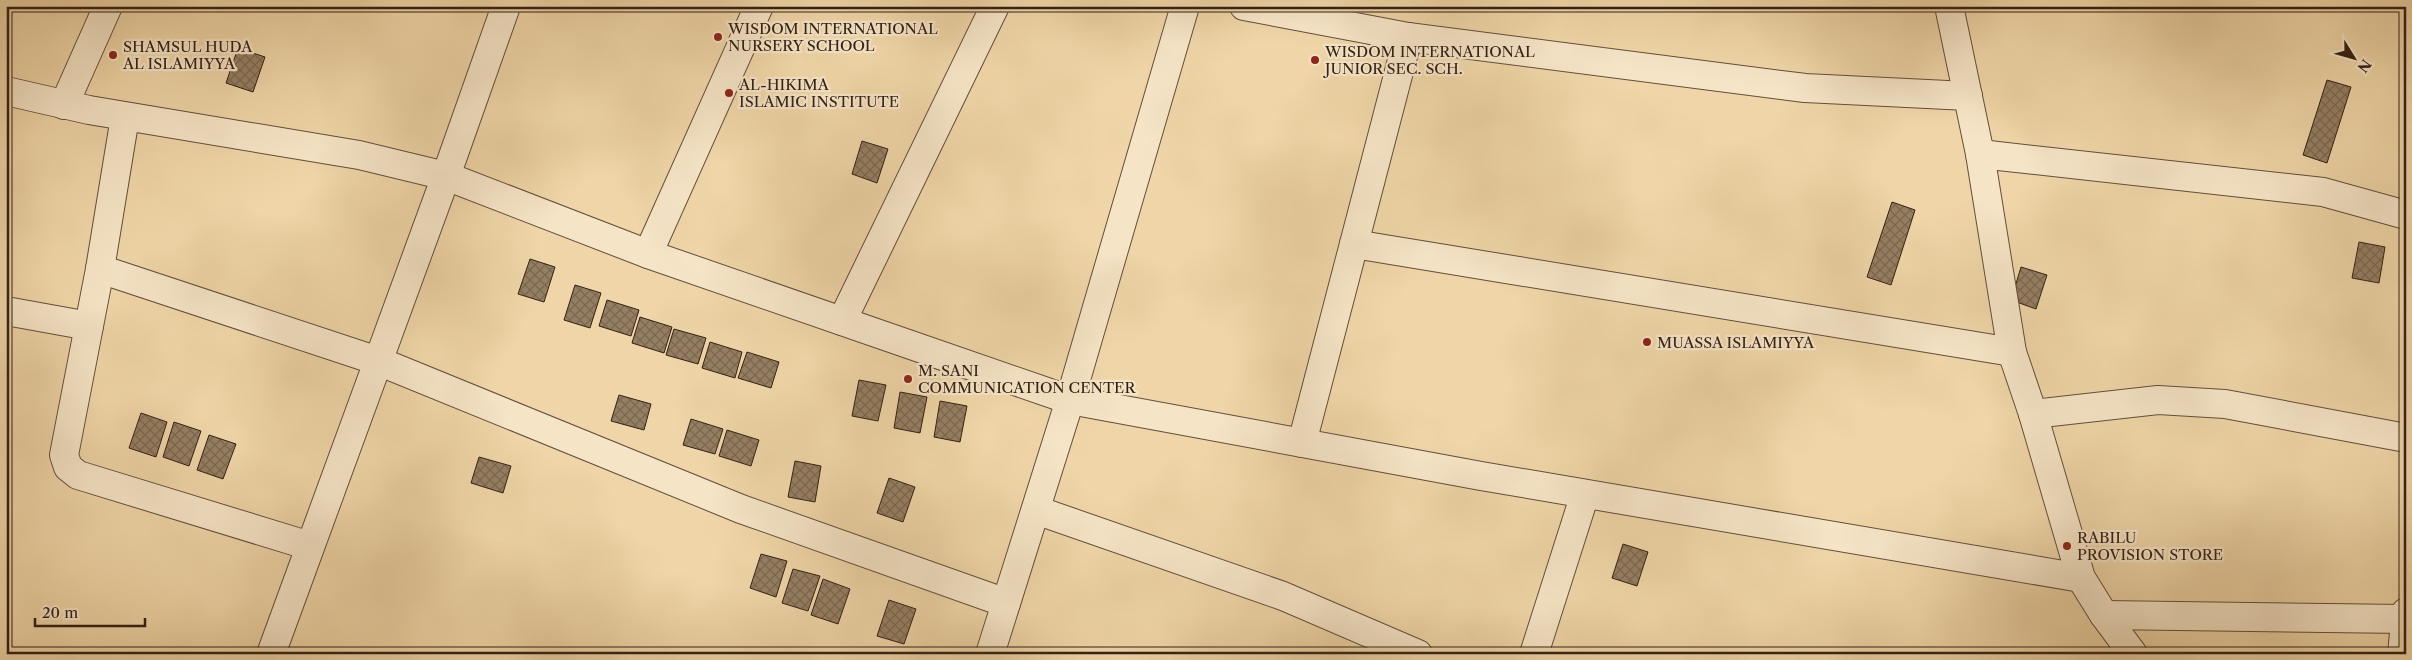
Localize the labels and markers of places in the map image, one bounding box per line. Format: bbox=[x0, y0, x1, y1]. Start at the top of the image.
place label: WISDOM INTERNATIONAL NURSERY SCHOOL bbox=[727, 19, 938, 55]
marker: WISDOM INTERNATIONAL NURSERY SCHOOL bbox=[712, 31, 724, 43]
place label: SHAMSUL HUDA AL ISLAMIYYA bbox=[122, 37, 253, 73]
place label: WISDOM INTERNATIONAL JUNIOR SEC. SCH. bbox=[1323, 42, 1535, 78]
marker: SHAMSUL HUDA AL ISLAMIYYA bbox=[107, 49, 119, 61]
marker: WISDOM INTERNATIONAL JUNIOR SEC. SCH. bbox=[1309, 54, 1321, 66]
place label: AL-HIKIMA ISLAMIC INSTITUTE bbox=[738, 75, 899, 111]
marker: AL-HIKIMA ISLAMIC INSTITUTE bbox=[723, 87, 735, 99]
place label: MUASSA ISLAMIYYA bbox=[1657, 333, 1815, 352]
marker: MUASSA ISLAMIYYA bbox=[1641, 336, 1653, 348]
place label: M. SANI COMMUNICATION CENTER bbox=[918, 361, 1136, 397]
marker: M. SANI COMMUNICATION CENTER bbox=[902, 373, 914, 385]
place label: RABILU PROVISION STORE bbox=[2077, 528, 2223, 564]
marker: RABILU PROVISION STORE bbox=[2061, 540, 2073, 552]

